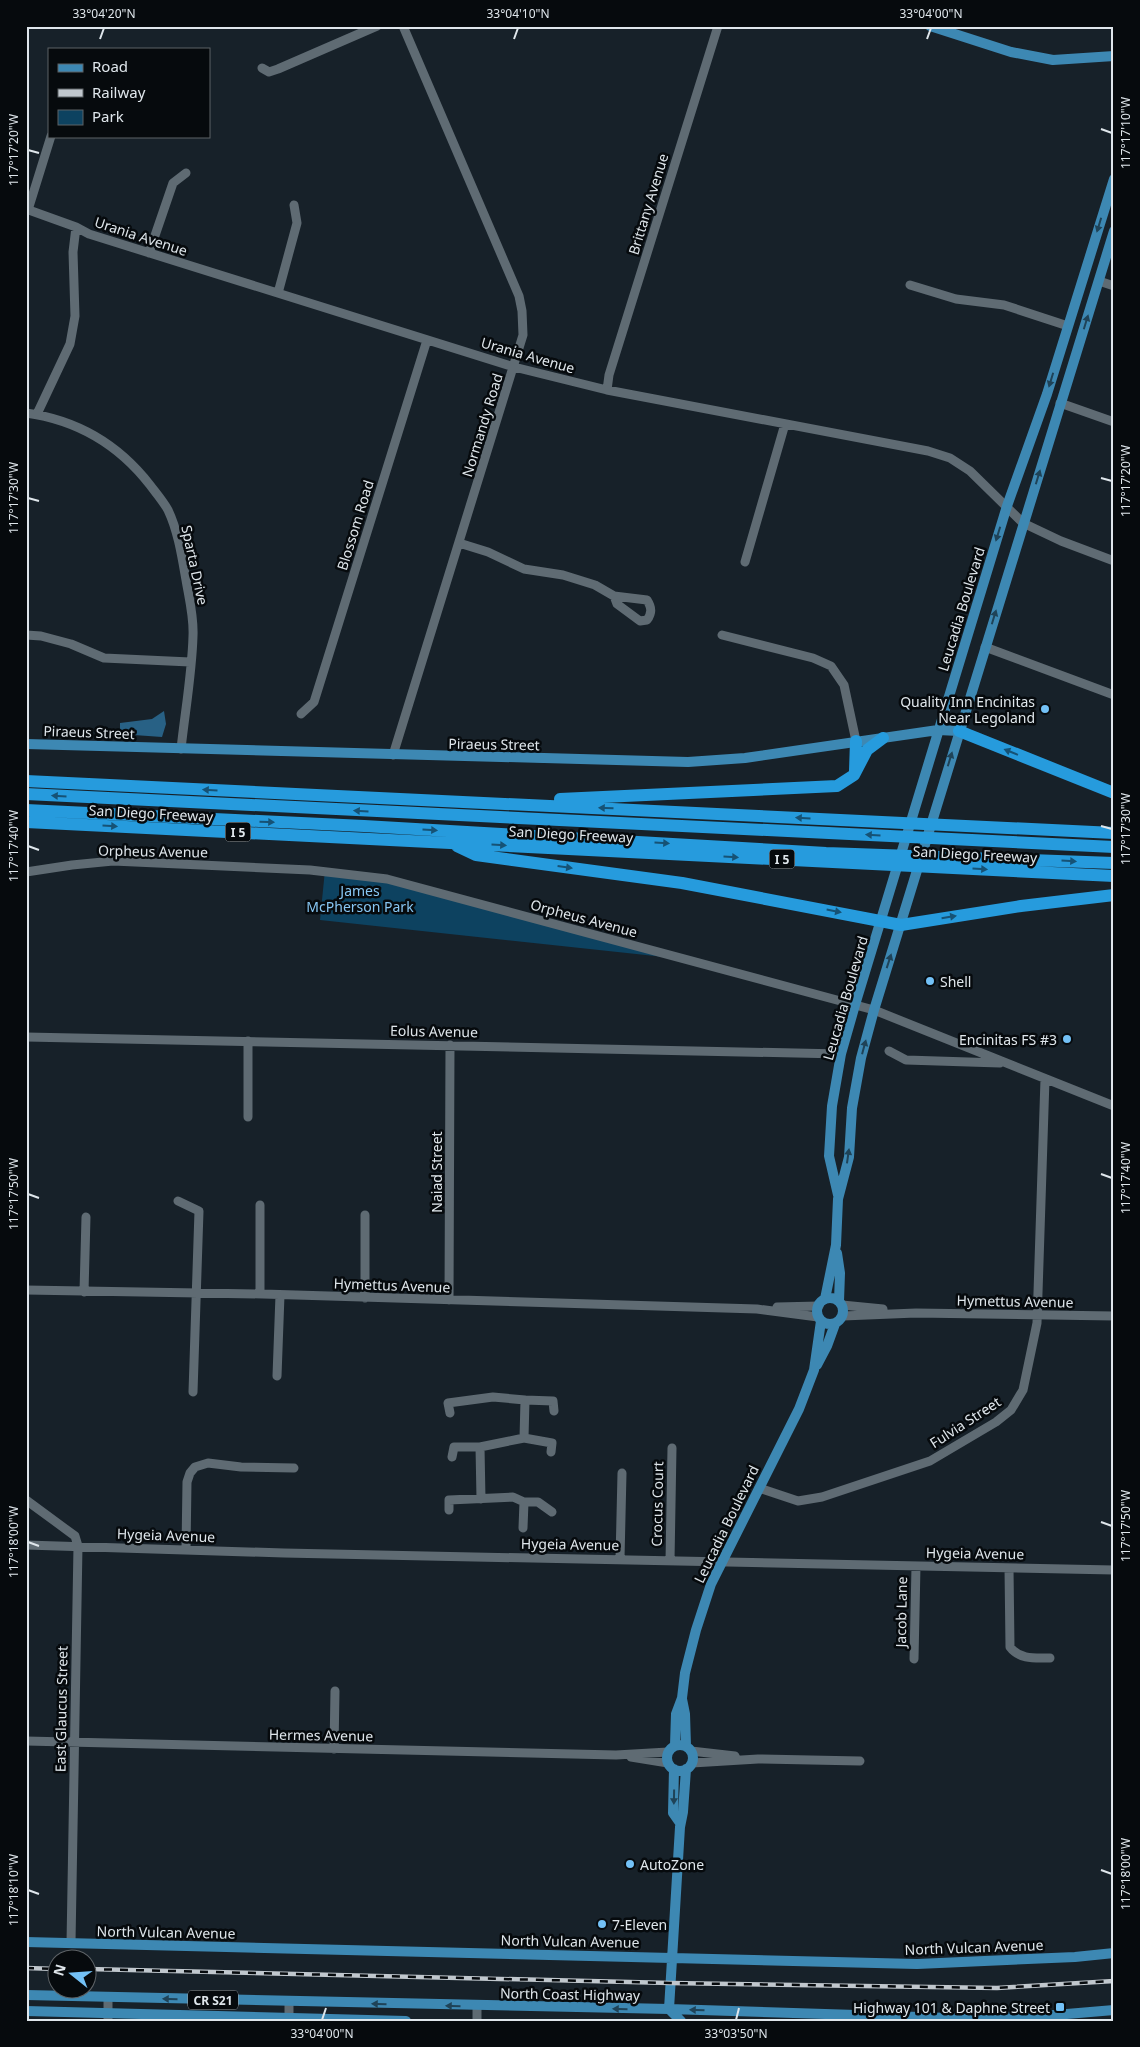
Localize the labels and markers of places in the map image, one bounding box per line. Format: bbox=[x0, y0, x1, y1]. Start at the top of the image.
place label: Quality Inn Encinitas Near Legoland bbox=[900, 692, 1035, 727]
marker: Quality Inn Encinitas Near Legoland bbox=[1039, 703, 1051, 715]
place label: Shell bbox=[940, 972, 971, 991]
marker: Shell bbox=[924, 975, 936, 987]
place label: Encinitas FS #3 bbox=[959, 1030, 1057, 1049]
marker: Encinitas FS #3 bbox=[1061, 1033, 1073, 1045]
place label: AutoZone bbox=[640, 1855, 704, 1874]
marker: AutoZone bbox=[624, 1858, 636, 1870]
place label: 7-Eleven bbox=[612, 1915, 667, 1934]
marker: 7-Eleven bbox=[596, 1918, 608, 1930]
place label: Highway 101 & Daphne Street bbox=[853, 1998, 1050, 2017]
marker: Highway 101 & Daphne Street bbox=[1054, 2001, 1066, 2013]

